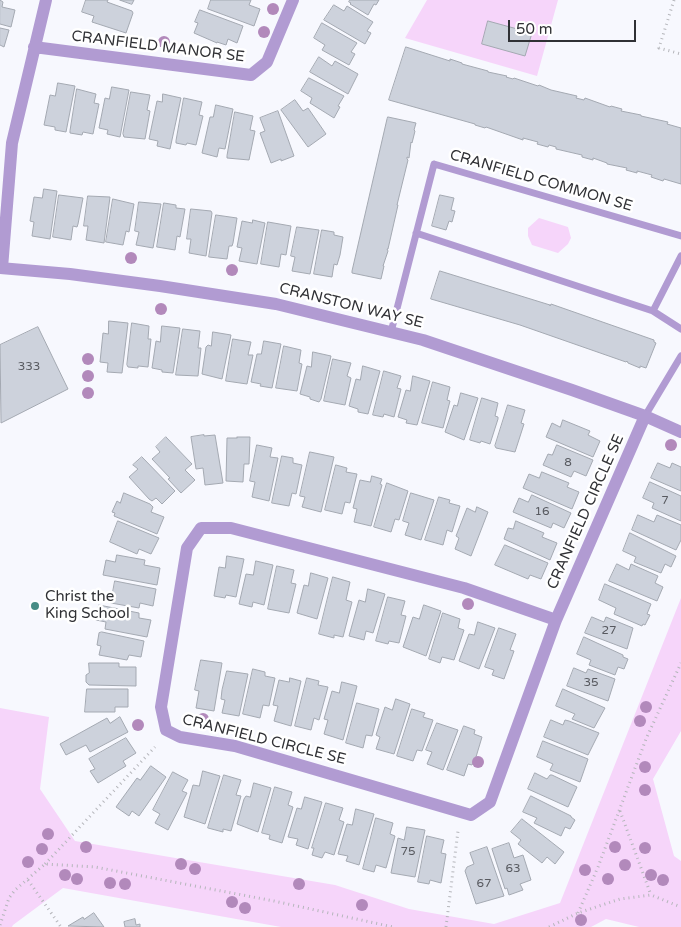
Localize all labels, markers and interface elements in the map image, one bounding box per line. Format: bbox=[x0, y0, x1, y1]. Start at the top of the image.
scale bar bbox=[511, 10, 638, 42]
text: 50 m bbox=[516, 20, 553, 38]
street label: CRANFIELD MANOR SE bbox=[70, 27, 246, 67]
street label: CRANFIELD COMMON SE bbox=[448, 146, 634, 216]
street label: CRANSTON WAY SE bbox=[277, 279, 425, 333]
house number: 333 bbox=[18, 360, 40, 374]
street label: CRANFIELD CIRCLE SE bbox=[544, 432, 628, 592]
house number: 8 bbox=[564, 456, 572, 470]
house number: 7 bbox=[661, 494, 669, 508]
house number: 16 bbox=[534, 505, 550, 519]
place label: Christ the King School bbox=[45, 588, 130, 623]
marker: Christ the King School bbox=[29, 600, 41, 612]
house number: 27 bbox=[601, 624, 617, 638]
house number: 35 bbox=[583, 676, 599, 690]
street label: CRANFIELD CIRCLE SE bbox=[180, 711, 348, 769]
house number: 75 bbox=[400, 845, 416, 859]
house number: 63 bbox=[505, 862, 521, 876]
house number: 67 bbox=[476, 877, 492, 891]

